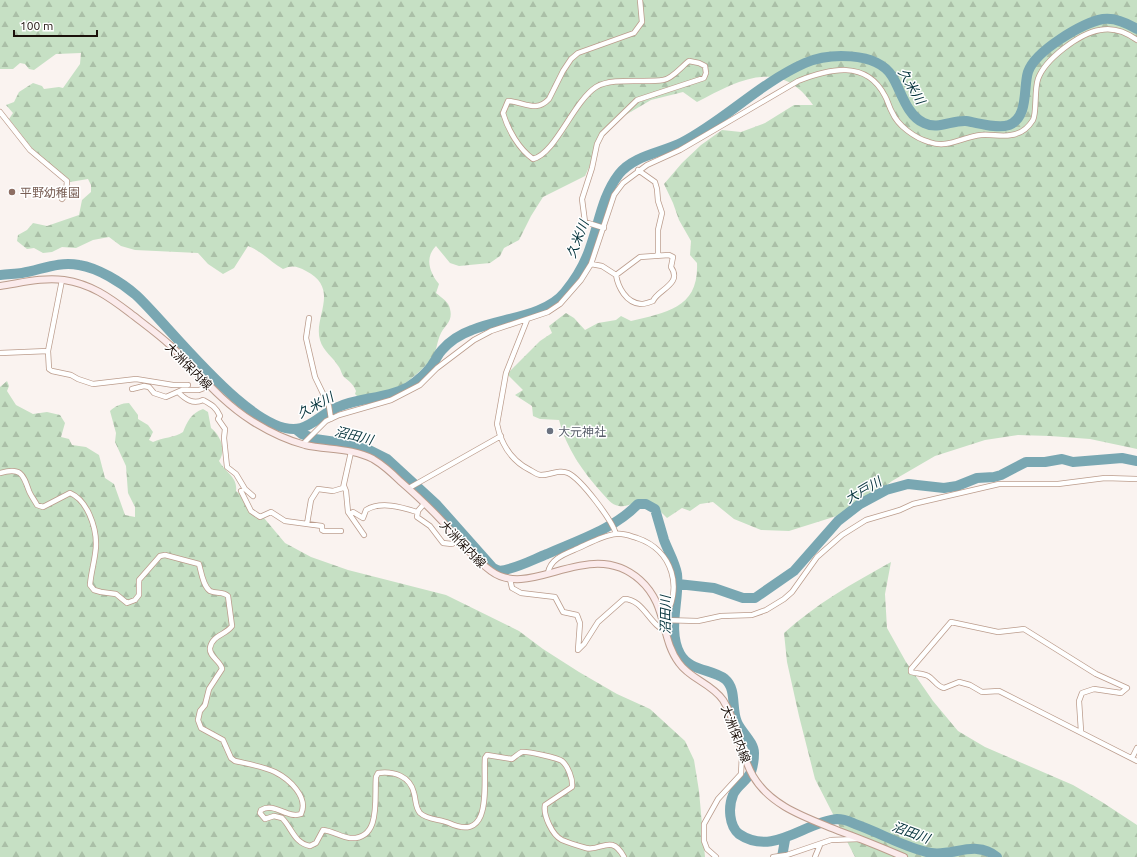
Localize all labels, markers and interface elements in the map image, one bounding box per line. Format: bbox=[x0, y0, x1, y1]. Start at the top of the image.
scale bar bbox=[14, 12, 97, 38]
text: 100 m bbox=[20, 19, 53, 32]
water label: 久米川 bbox=[896, 66, 929, 108]
place label: 平野幼稚園 bbox=[20, 186, 80, 199]
marker: 平野幼稚園 bbox=[7, 187, 17, 197]
water label: 久米川 bbox=[563, 216, 591, 260]
street label: 大洲保内線 bbox=[163, 340, 215, 392]
water label: 久米川 bbox=[294, 389, 337, 420]
water label: 沼田川 bbox=[333, 423, 377, 447]
place label: 大元神社 bbox=[558, 425, 606, 438]
marker: 大元神社 bbox=[545, 426, 555, 436]
water label: 大戸川 bbox=[843, 473, 885, 506]
street label: 大洲保内線 bbox=[437, 518, 489, 570]
water label: 沼田川 bbox=[658, 594, 672, 635]
street label: 大洲保内線 bbox=[719, 704, 753, 764]
water label: 沼田川 bbox=[890, 819, 934, 846]

